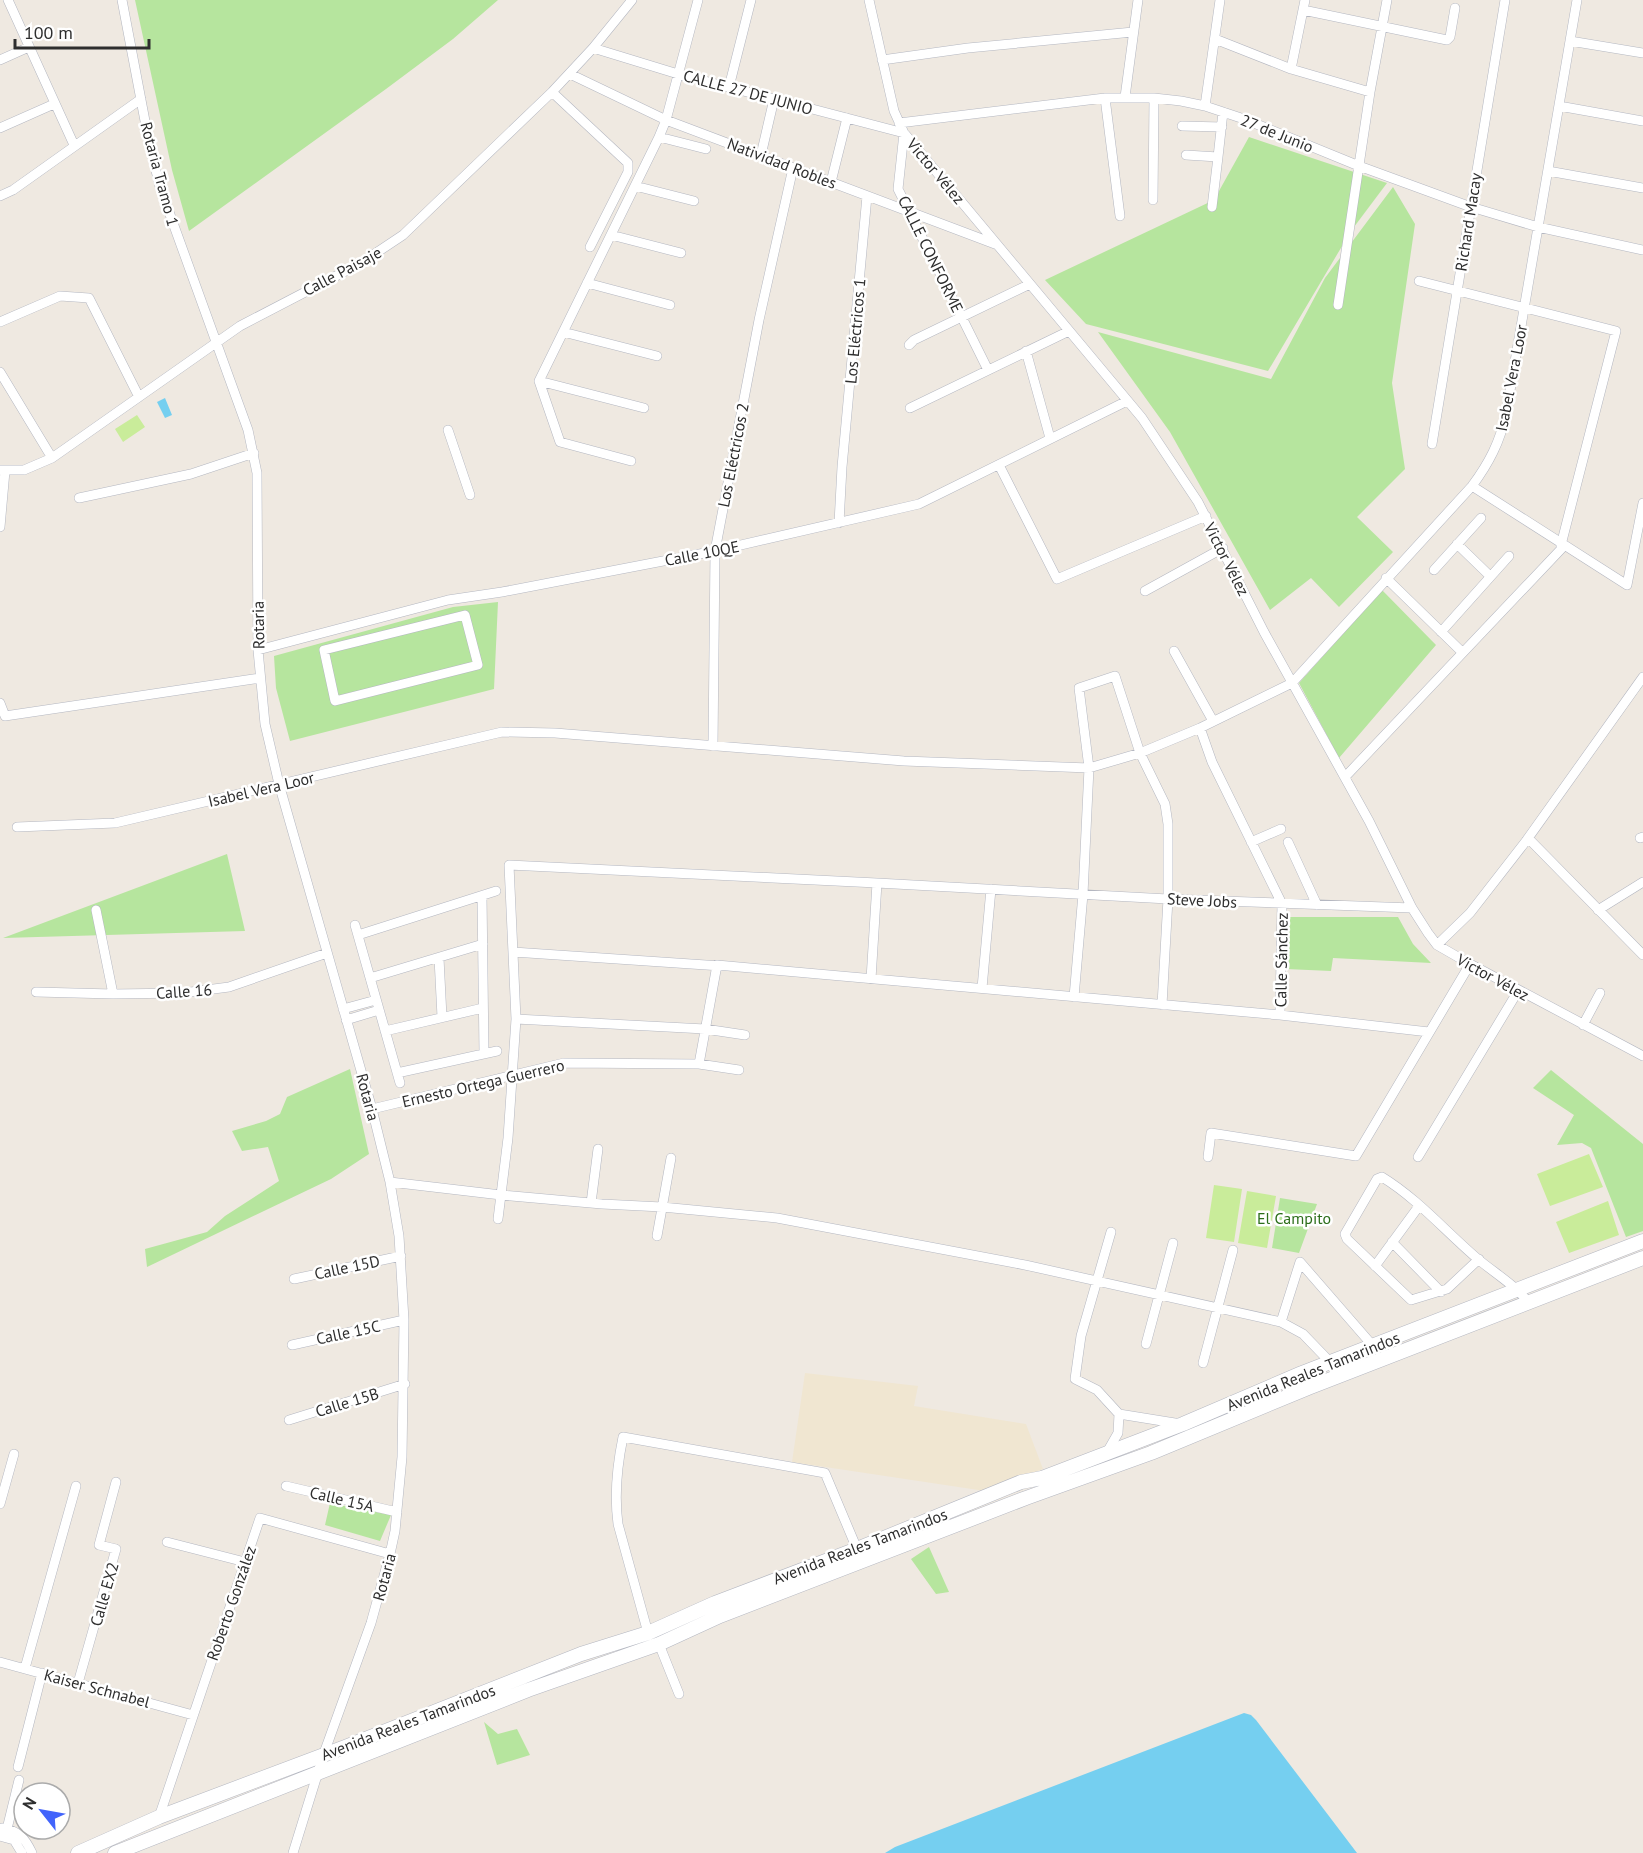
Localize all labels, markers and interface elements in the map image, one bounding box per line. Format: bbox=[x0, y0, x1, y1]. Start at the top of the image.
scale bar bbox=[15, 12, 148, 50]
text: 100 m bbox=[24, 21, 73, 44]
street label: CALLE 27 DE JUNIO bbox=[681, 65, 815, 119]
street label: 27 de Junio bbox=[1238, 109, 1316, 157]
street label: Rotaria Tramo 1 bbox=[136, 120, 184, 228]
street label: Natividad Robles bbox=[725, 133, 840, 193]
street label: Victor Vélez bbox=[902, 133, 969, 208]
street label: Richard Macay bbox=[1450, 171, 1486, 273]
street label: CALLE CONFORME bbox=[894, 192, 968, 316]
street label: Calle Paisaje bbox=[299, 242, 385, 300]
street label: Los Eléctricos 1 bbox=[840, 278, 870, 384]
street label: Isabel Vera Loor bbox=[1491, 322, 1531, 433]
street label: Los Eléctricos 2 bbox=[713, 401, 753, 509]
street label: Victor Vélez bbox=[1200, 518, 1254, 599]
street label: Calle 10QE bbox=[663, 536, 741, 570]
street label: Rotaria bbox=[248, 601, 268, 649]
street label: Isabel Vera Loor bbox=[206, 767, 317, 811]
street label: Steve Jobs bbox=[1166, 888, 1238, 912]
street label: Calle Sánchez bbox=[1270, 912, 1292, 1008]
street label: Victor Vélez bbox=[1452, 948, 1533, 1005]
street label: Calle 16 bbox=[155, 979, 213, 1003]
street label: Ernesto Ortega Guerrero bbox=[400, 1055, 566, 1111]
street label: Rotaria bbox=[352, 1071, 384, 1123]
park label: El Campito bbox=[1257, 1208, 1331, 1228]
street label: Calle 15D bbox=[312, 1250, 382, 1284]
street label: Calle 15C bbox=[314, 1315, 382, 1349]
street label: Avenida Reales Tamarindos bbox=[1224, 1327, 1403, 1415]
street label: Calle 15B bbox=[313, 1383, 381, 1421]
street label: Calle 15A bbox=[308, 1482, 377, 1516]
street label: Avenida Reales Tamarindos bbox=[770, 1503, 950, 1588]
street label: Roberto González bbox=[202, 1543, 260, 1663]
street label: Rotaria bbox=[368, 1551, 400, 1603]
street label: Calle EX2 bbox=[85, 1560, 123, 1628]
street label: Kaiser Schnabel bbox=[42, 1664, 152, 1712]
street label: Avenida Reales Tamarindos bbox=[318, 1679, 498, 1764]
north arrow bbox=[12, 1781, 72, 1841]
text: N bbox=[18, 1794, 40, 1813]

